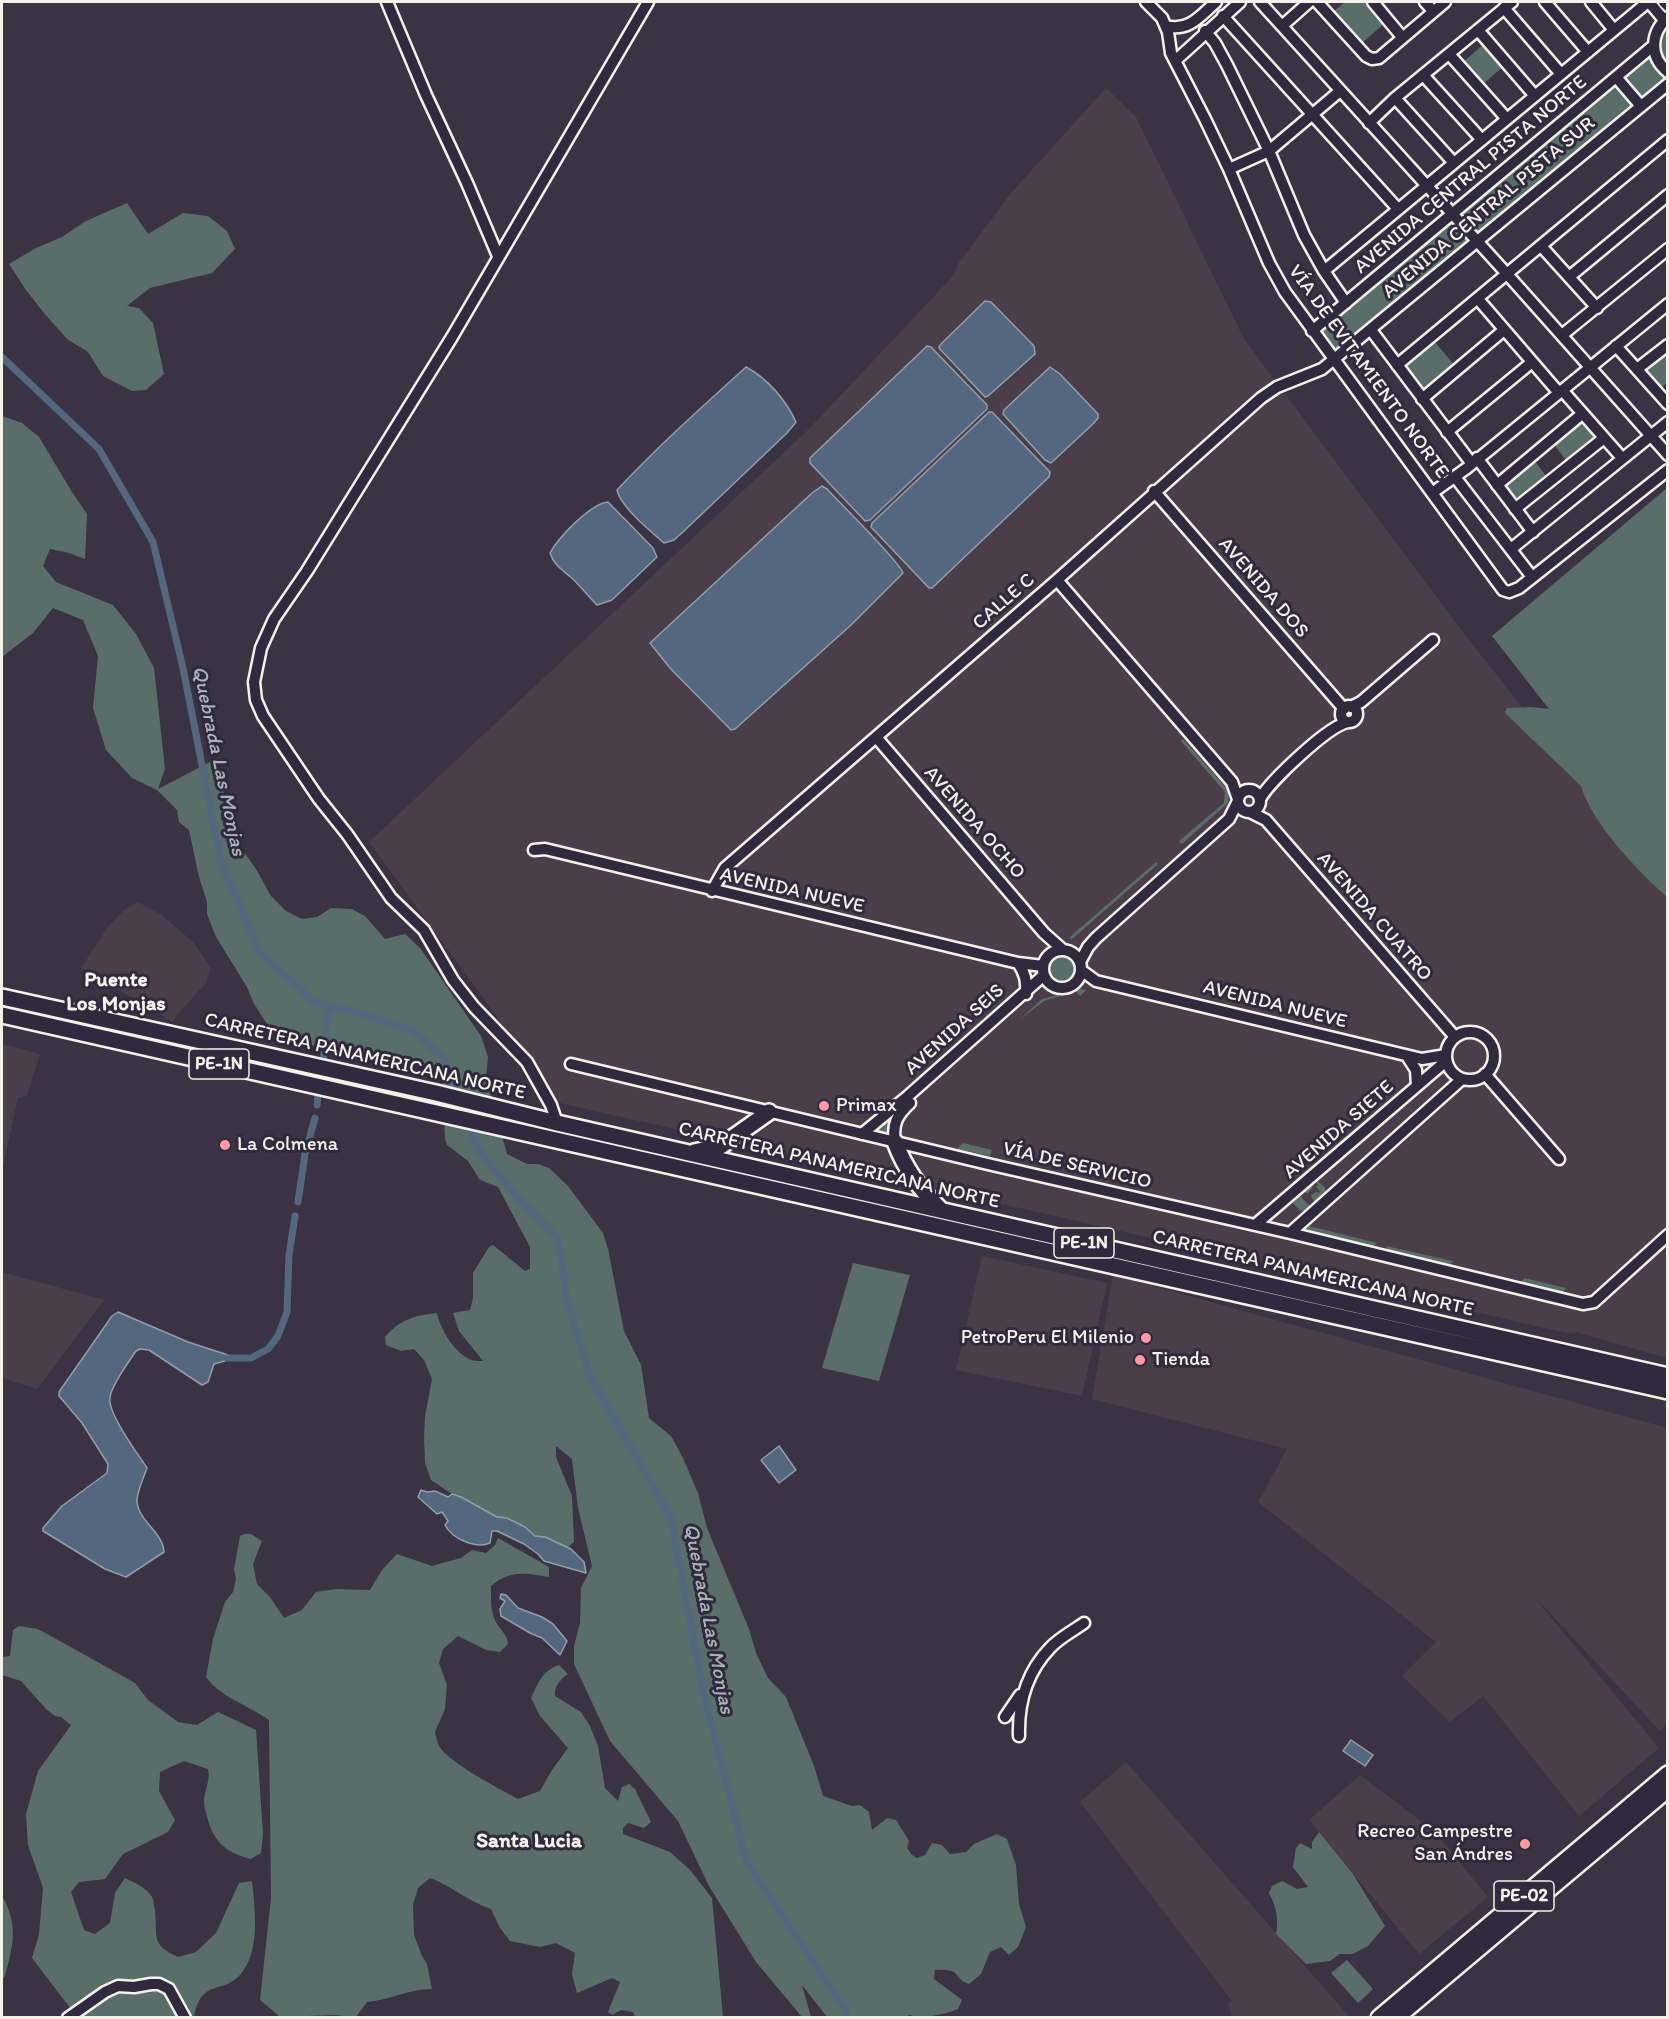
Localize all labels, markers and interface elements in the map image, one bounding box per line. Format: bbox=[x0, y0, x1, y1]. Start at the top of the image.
street label: AVENIDA CENTRAL PISTA NORTE bbox=[1350, 71, 1592, 279]
street label: AVENIDA CENTRAL PISTA SUR bbox=[1378, 112, 1600, 304]
street label: VÍA DE EVITAMIENTO NORTE bbox=[1282, 261, 1454, 483]
street label: AVENIDA DOS bbox=[1213, 533, 1313, 643]
street label: CALLE C bbox=[968, 569, 1040, 635]
water label: Quebrada Las Monjas bbox=[186, 664, 250, 858]
street label: AVENIDA OCHO bbox=[918, 761, 1030, 885]
street label: AVENIDA CUATRO bbox=[1311, 847, 1437, 987]
street label: AVENIDA NUEVE bbox=[718, 863, 866, 919]
district label: Puente Los Monjas bbox=[66, 968, 166, 1018]
street label: AVENIDA NUEVE bbox=[1201, 976, 1349, 1034]
street label: AVENIDA SEIS bbox=[900, 979, 1010, 1081]
street label: CARRETERA PANAMERICANA NORTE bbox=[202, 1008, 528, 1106]
road number: PE-1N bbox=[189, 1049, 249, 1079]
street label: AVENIDA SIETE bbox=[1279, 1075, 1399, 1185]
place label: Primax bbox=[836, 1094, 896, 1118]
marker: Primax bbox=[817, 1099, 831, 1113]
street label: CARRETERA PANAMERICANA NORTE bbox=[676, 1117, 1002, 1215]
place label: La Colmena bbox=[237, 1133, 338, 1157]
street label: VÍA DE SERVICIO bbox=[1000, 1137, 1154, 1195]
marker: La Colmena bbox=[218, 1138, 232, 1152]
street label: CARRETERA PANAMERICANA NORTE bbox=[1150, 1225, 1476, 1323]
road number: PE-1N bbox=[1054, 1228, 1114, 1258]
place label: PetroPeru El Milenio bbox=[961, 1326, 1134, 1350]
marker: PetroPeru El Milenio bbox=[1139, 1331, 1153, 1345]
place label: Tienda bbox=[1152, 1348, 1210, 1372]
marker: Tienda bbox=[1133, 1353, 1147, 1367]
water label: Quebrada Las Monjas bbox=[677, 1522, 739, 1716]
place label: Recreo Campestre San Ándres bbox=[1357, 1820, 1513, 1867]
district label: Santa Lucia bbox=[476, 1829, 582, 1855]
marker: Recreo Campestre San Ándres bbox=[1518, 1837, 1532, 1851]
road number: PE-02 bbox=[1494, 1881, 1554, 1911]

